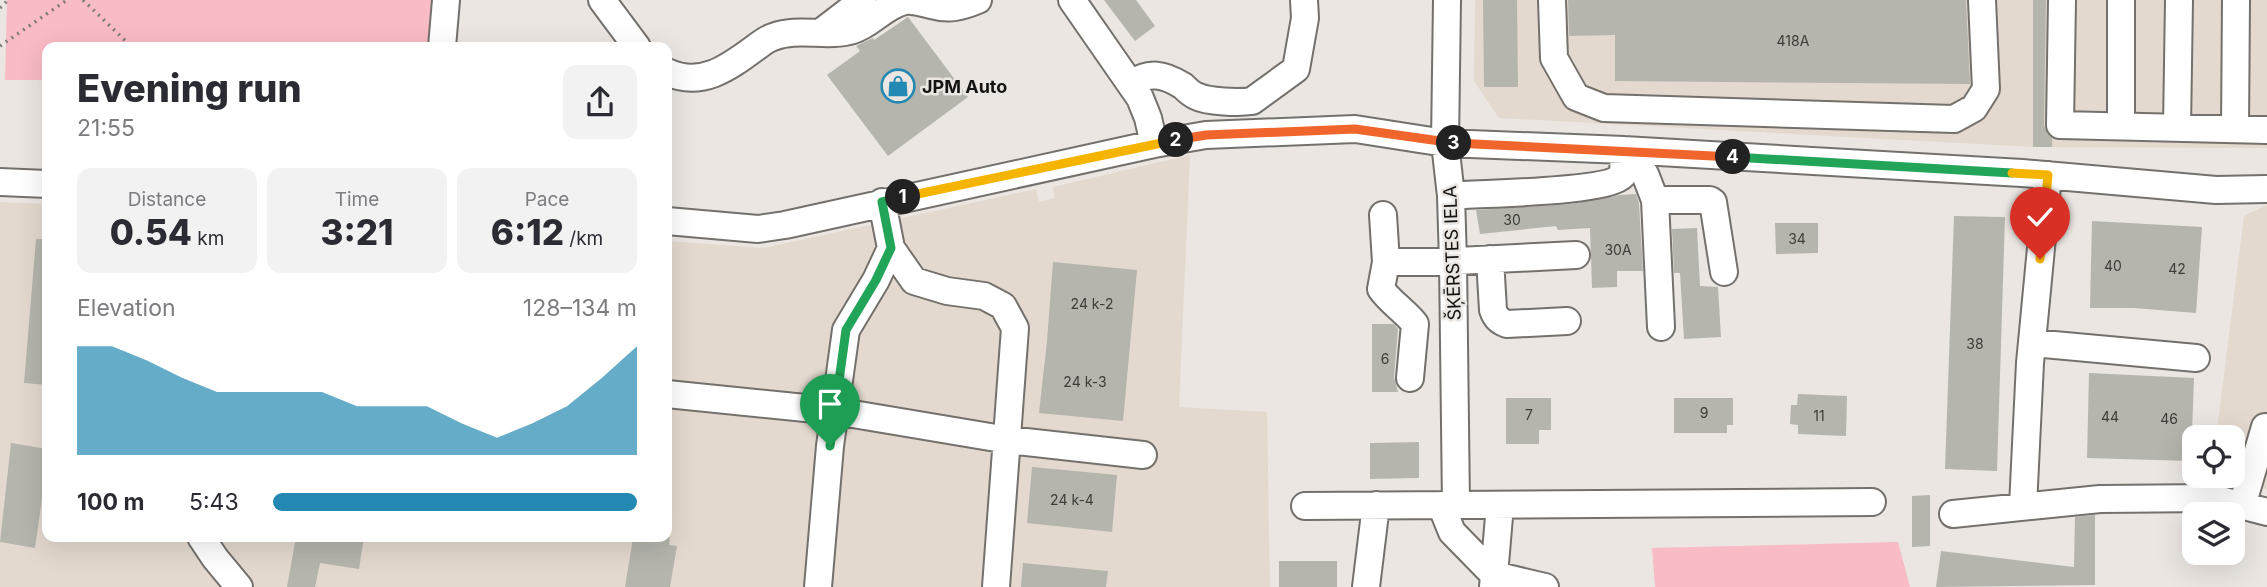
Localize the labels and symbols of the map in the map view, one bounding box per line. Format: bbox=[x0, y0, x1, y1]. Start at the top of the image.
house number: 418A bbox=[1777, 32, 1810, 49]
shop icon: JPM Auto bbox=[879, 67, 917, 105]
place label: JPM Auto bbox=[922, 76, 1007, 97]
pin: 2 bbox=[1158, 122, 1194, 158]
pin: 3 bbox=[1436, 125, 1472, 160]
pin: 4 bbox=[1716, 140, 1750, 174]
pin: 1 bbox=[886, 180, 920, 214]
street label: ŠĶĒRSTES IELA bbox=[1438, 185, 1466, 321]
pin bbox=[2010, 187, 2070, 259]
house number: 30 bbox=[1503, 211, 1521, 228]
house number: 34 bbox=[1788, 230, 1806, 247]
house number: 30A bbox=[1604, 241, 1632, 258]
house number: 40 bbox=[2104, 257, 2122, 274]
house number: 42 bbox=[2168, 260, 2186, 277]
house number: 24 k-2 bbox=[1071, 295, 1113, 312]
house number: 38 bbox=[1966, 335, 1984, 352]
house number: 6 bbox=[1381, 350, 1389, 367]
house number: 24 k-3 bbox=[1063, 373, 1107, 390]
pin bbox=[800, 374, 860, 446]
house number: 9 bbox=[1700, 404, 1708, 421]
house number: 7 bbox=[1525, 406, 1533, 423]
house number: 11 bbox=[1813, 407, 1825, 424]
house number: 44 bbox=[2101, 408, 2119, 425]
house number: 46 bbox=[2160, 410, 2178, 427]
house number: 24 k-4 bbox=[1050, 491, 1094, 508]

